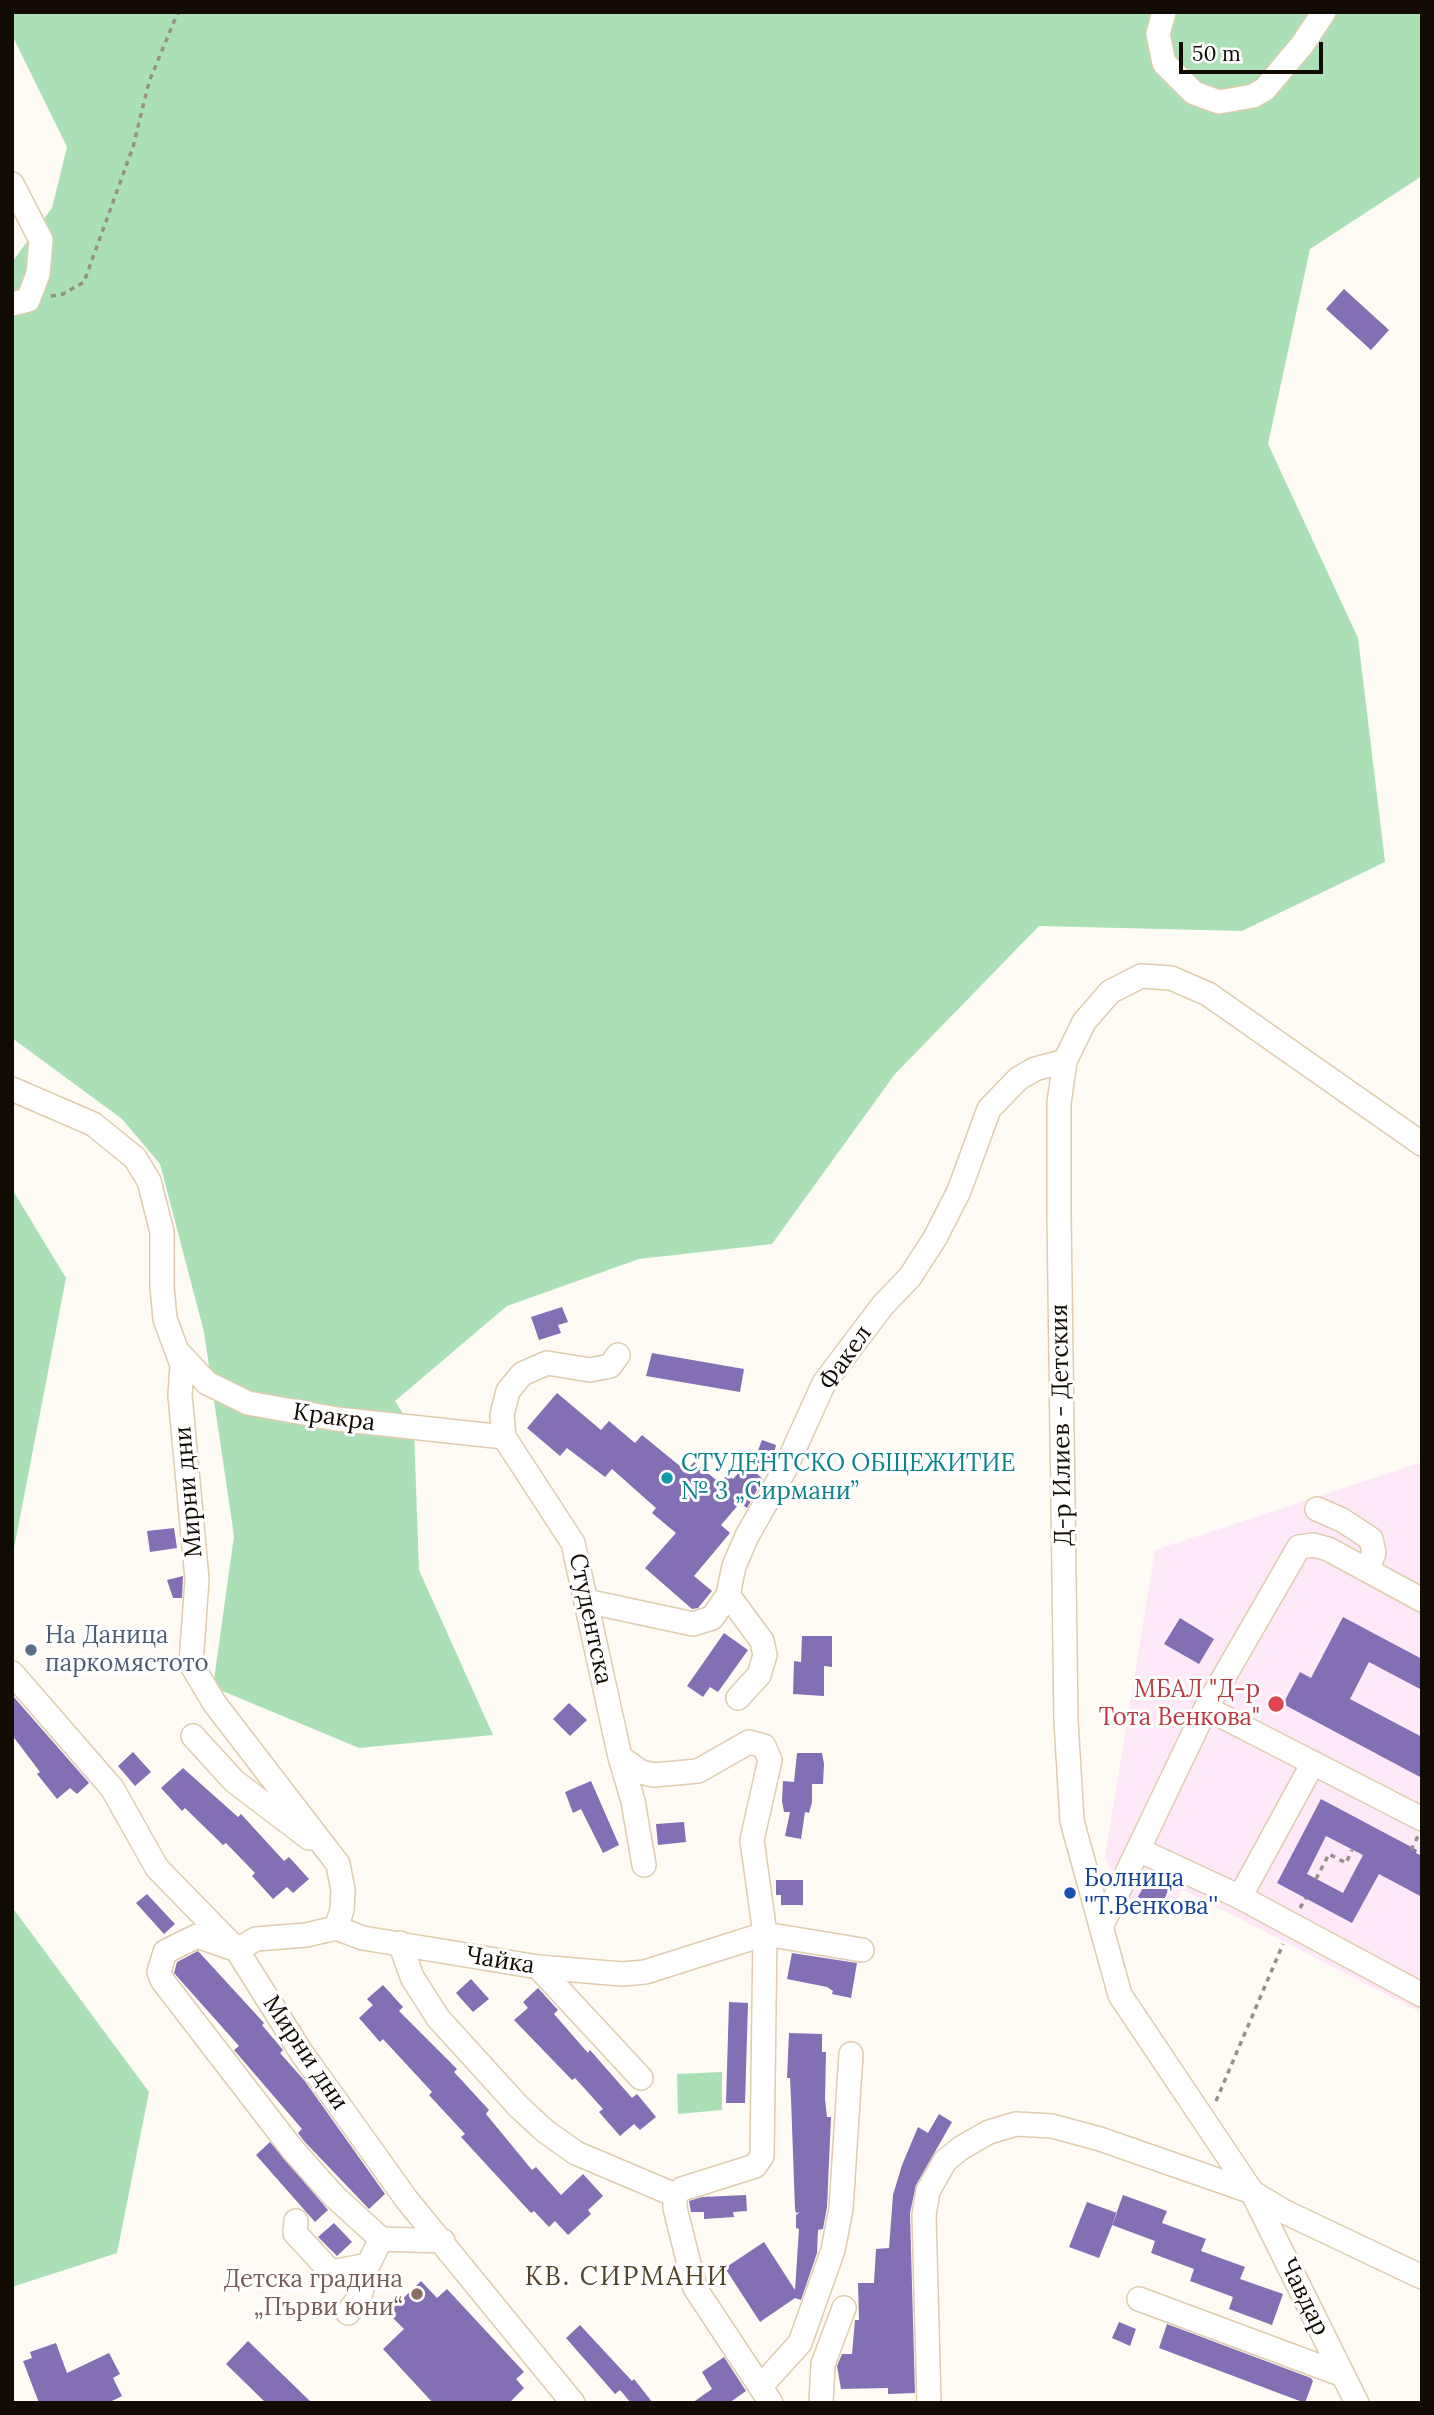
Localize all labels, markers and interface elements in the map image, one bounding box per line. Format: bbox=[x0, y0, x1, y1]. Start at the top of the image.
scale bar bbox=[1182, 28, 1326, 72]
text: 50 m bbox=[1192, 40, 1241, 67]
street label: Д-р Илиев - Детския bbox=[1045, 1304, 1079, 1546]
street label: Факел bbox=[814, 1320, 878, 1396]
street label: Кракра bbox=[291, 1398, 377, 1438]
street label: Мирни дни bbox=[169, 1425, 209, 1559]
place label: СТУДЕНТСКО ОБЩЕЖИТИЕ № 3 „Сирмани” bbox=[681, 1450, 1015, 1506]
marker: СТУДЕНТСКО ОБЩЕЖИТИЕ № 3 „Сирмани” bbox=[659, 1470, 675, 1486]
street label: Студентска bbox=[562, 1551, 618, 1687]
place label: На Даница паркомястото bbox=[45, 1622, 209, 1678]
marker: На Даница паркомястото bbox=[23, 1642, 39, 1658]
place label: МБАЛ "Д-р Тота Венкова" bbox=[1099, 1676, 1260, 1732]
marker: МБАЛ "Д-р Тота Венкова" bbox=[1266, 1694, 1286, 1714]
place label: Болница ''Т.Венкова'' bbox=[1084, 1865, 1218, 1921]
marker: Болница ''Т.Венкова'' bbox=[1062, 1885, 1078, 1901]
street label: Чайка bbox=[463, 1941, 537, 1981]
street label: Мирни дни bbox=[256, 1990, 354, 2116]
street label: Чавдар bbox=[1273, 2254, 1335, 2340]
district label: КВ. СИРМАНИ bbox=[526, 2262, 728, 2294]
place label: Детска градина „Първи юни“ bbox=[223, 2266, 403, 2322]
marker: Детска градина „Първи юни“ bbox=[409, 2286, 425, 2302]

